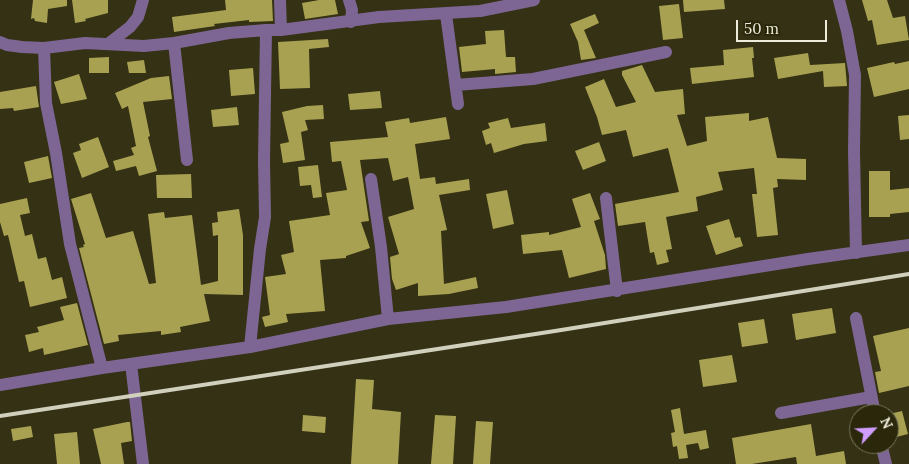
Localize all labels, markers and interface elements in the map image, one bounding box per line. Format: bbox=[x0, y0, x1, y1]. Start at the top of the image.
scale bar bbox=[739, 10, 830, 42]
text: 50 m bbox=[744, 19, 779, 38]
north arrow bbox=[849, 404, 899, 454]
text: N bbox=[876, 414, 897, 432]

